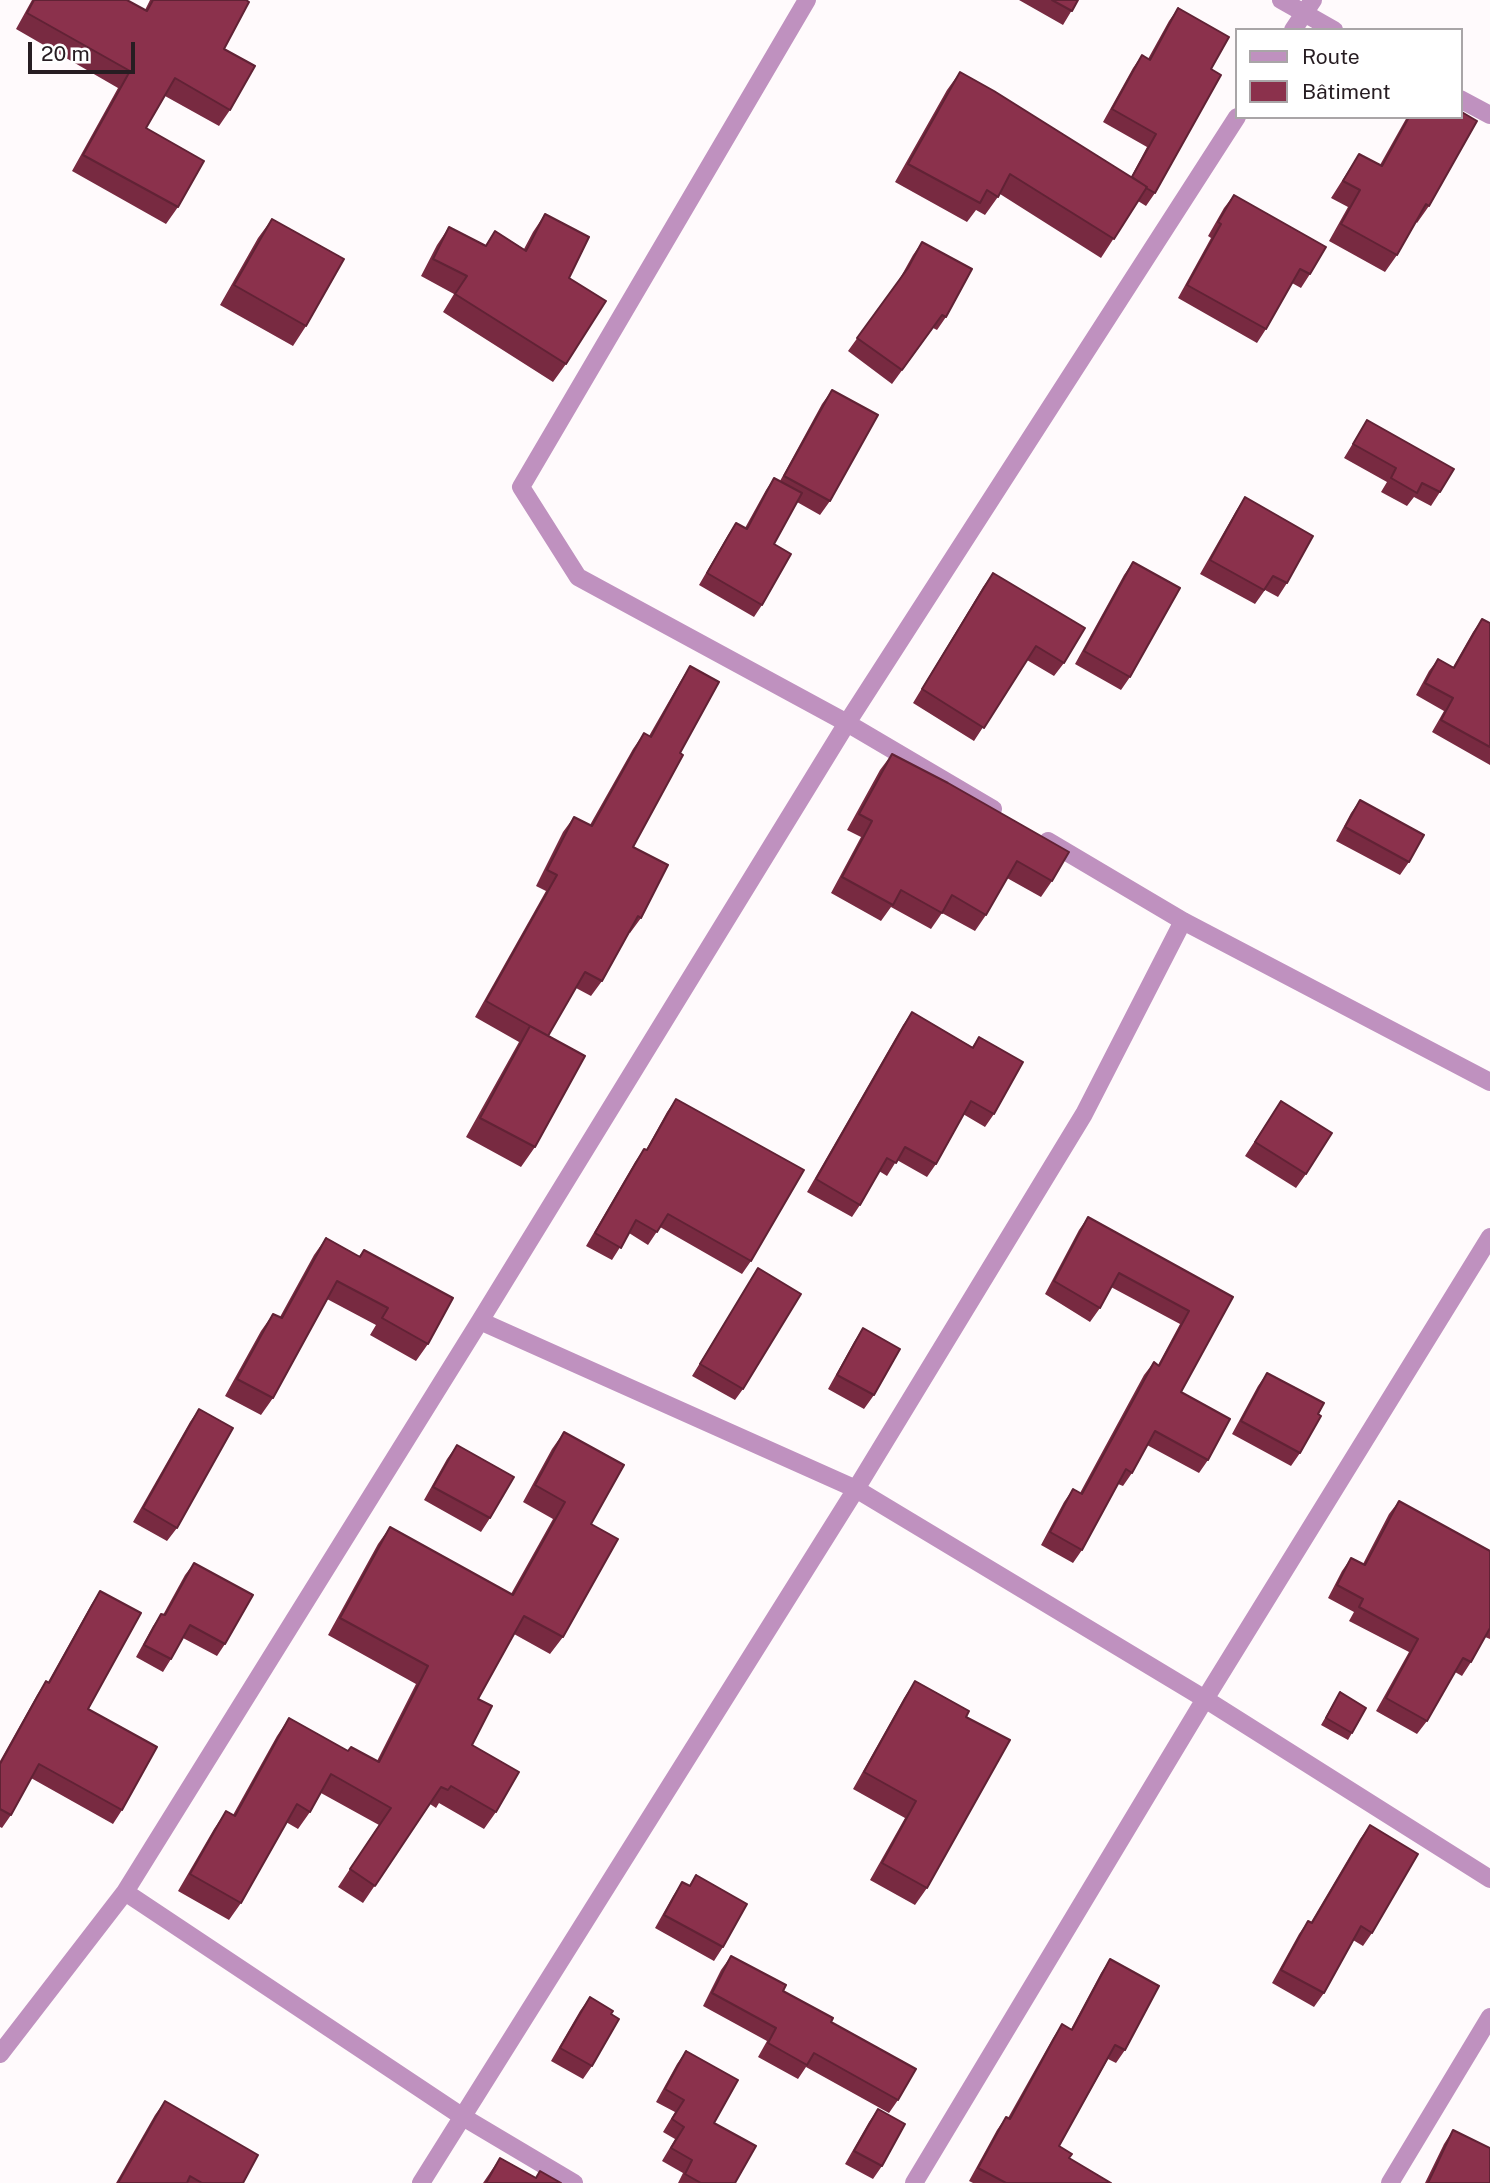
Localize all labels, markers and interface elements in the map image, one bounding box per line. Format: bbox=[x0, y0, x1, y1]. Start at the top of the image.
scale bar bbox=[32, 28, 138, 72]
legend bbox=[1234, 28, 1462, 119]
text: 20 m bbox=[41, 41, 90, 66]
text: Route bbox=[1302, 44, 1360, 69]
text: Bâtiment bbox=[1302, 79, 1391, 104]

